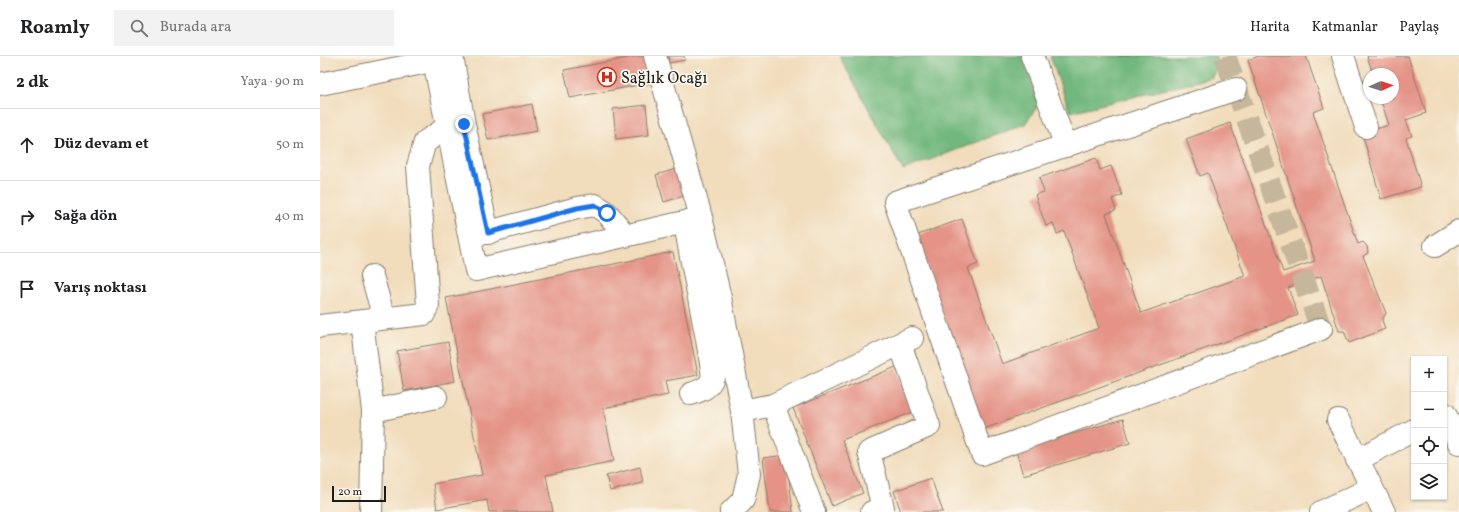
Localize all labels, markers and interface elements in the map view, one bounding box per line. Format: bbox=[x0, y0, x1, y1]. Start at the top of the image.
search box bbox=[114, 10, 394, 46]
text: Roamly bbox=[20, 15, 90, 41]
icon: search bbox=[128, 17, 150, 39]
text: Burada ara bbox=[160, 17, 231, 38]
text: Harita bbox=[1250, 18, 1290, 37]
text: Katmanlar bbox=[1312, 18, 1378, 37]
text: Paylaş bbox=[1400, 18, 1439, 37]
hospital icon: Sağlık Ocağı bbox=[596, 66, 618, 88]
place label: Sağlık Ocağı bbox=[621, 68, 707, 90]
north arrow bbox=[1363, 68, 1399, 104]
text: 2 dk bbox=[16, 71, 49, 94]
text: Yaya · 90 m bbox=[240, 73, 304, 91]
route end bbox=[455, 115, 473, 133]
icon: ahead bbox=[16, 134, 38, 156]
text: Düz devam et bbox=[54, 134, 149, 155]
text: 50 m bbox=[276, 136, 304, 154]
route start bbox=[598, 204, 616, 222]
icon: right bbox=[16, 206, 38, 228]
text: Sağa dön bbox=[54, 206, 118, 227]
text: 40 m bbox=[275, 208, 304, 226]
icon: arrive bbox=[16, 278, 38, 300]
text: Varış noktası bbox=[54, 278, 147, 299]
map controls bbox=[1411, 356, 1447, 500]
button: + bbox=[1411, 356, 1447, 392]
button: − bbox=[1411, 392, 1447, 428]
button: locate bbox=[1411, 428, 1447, 464]
button: layers bbox=[1411, 464, 1447, 500]
scale bar bbox=[332, 484, 386, 503]
text: 20 m bbox=[338, 485, 362, 500]

